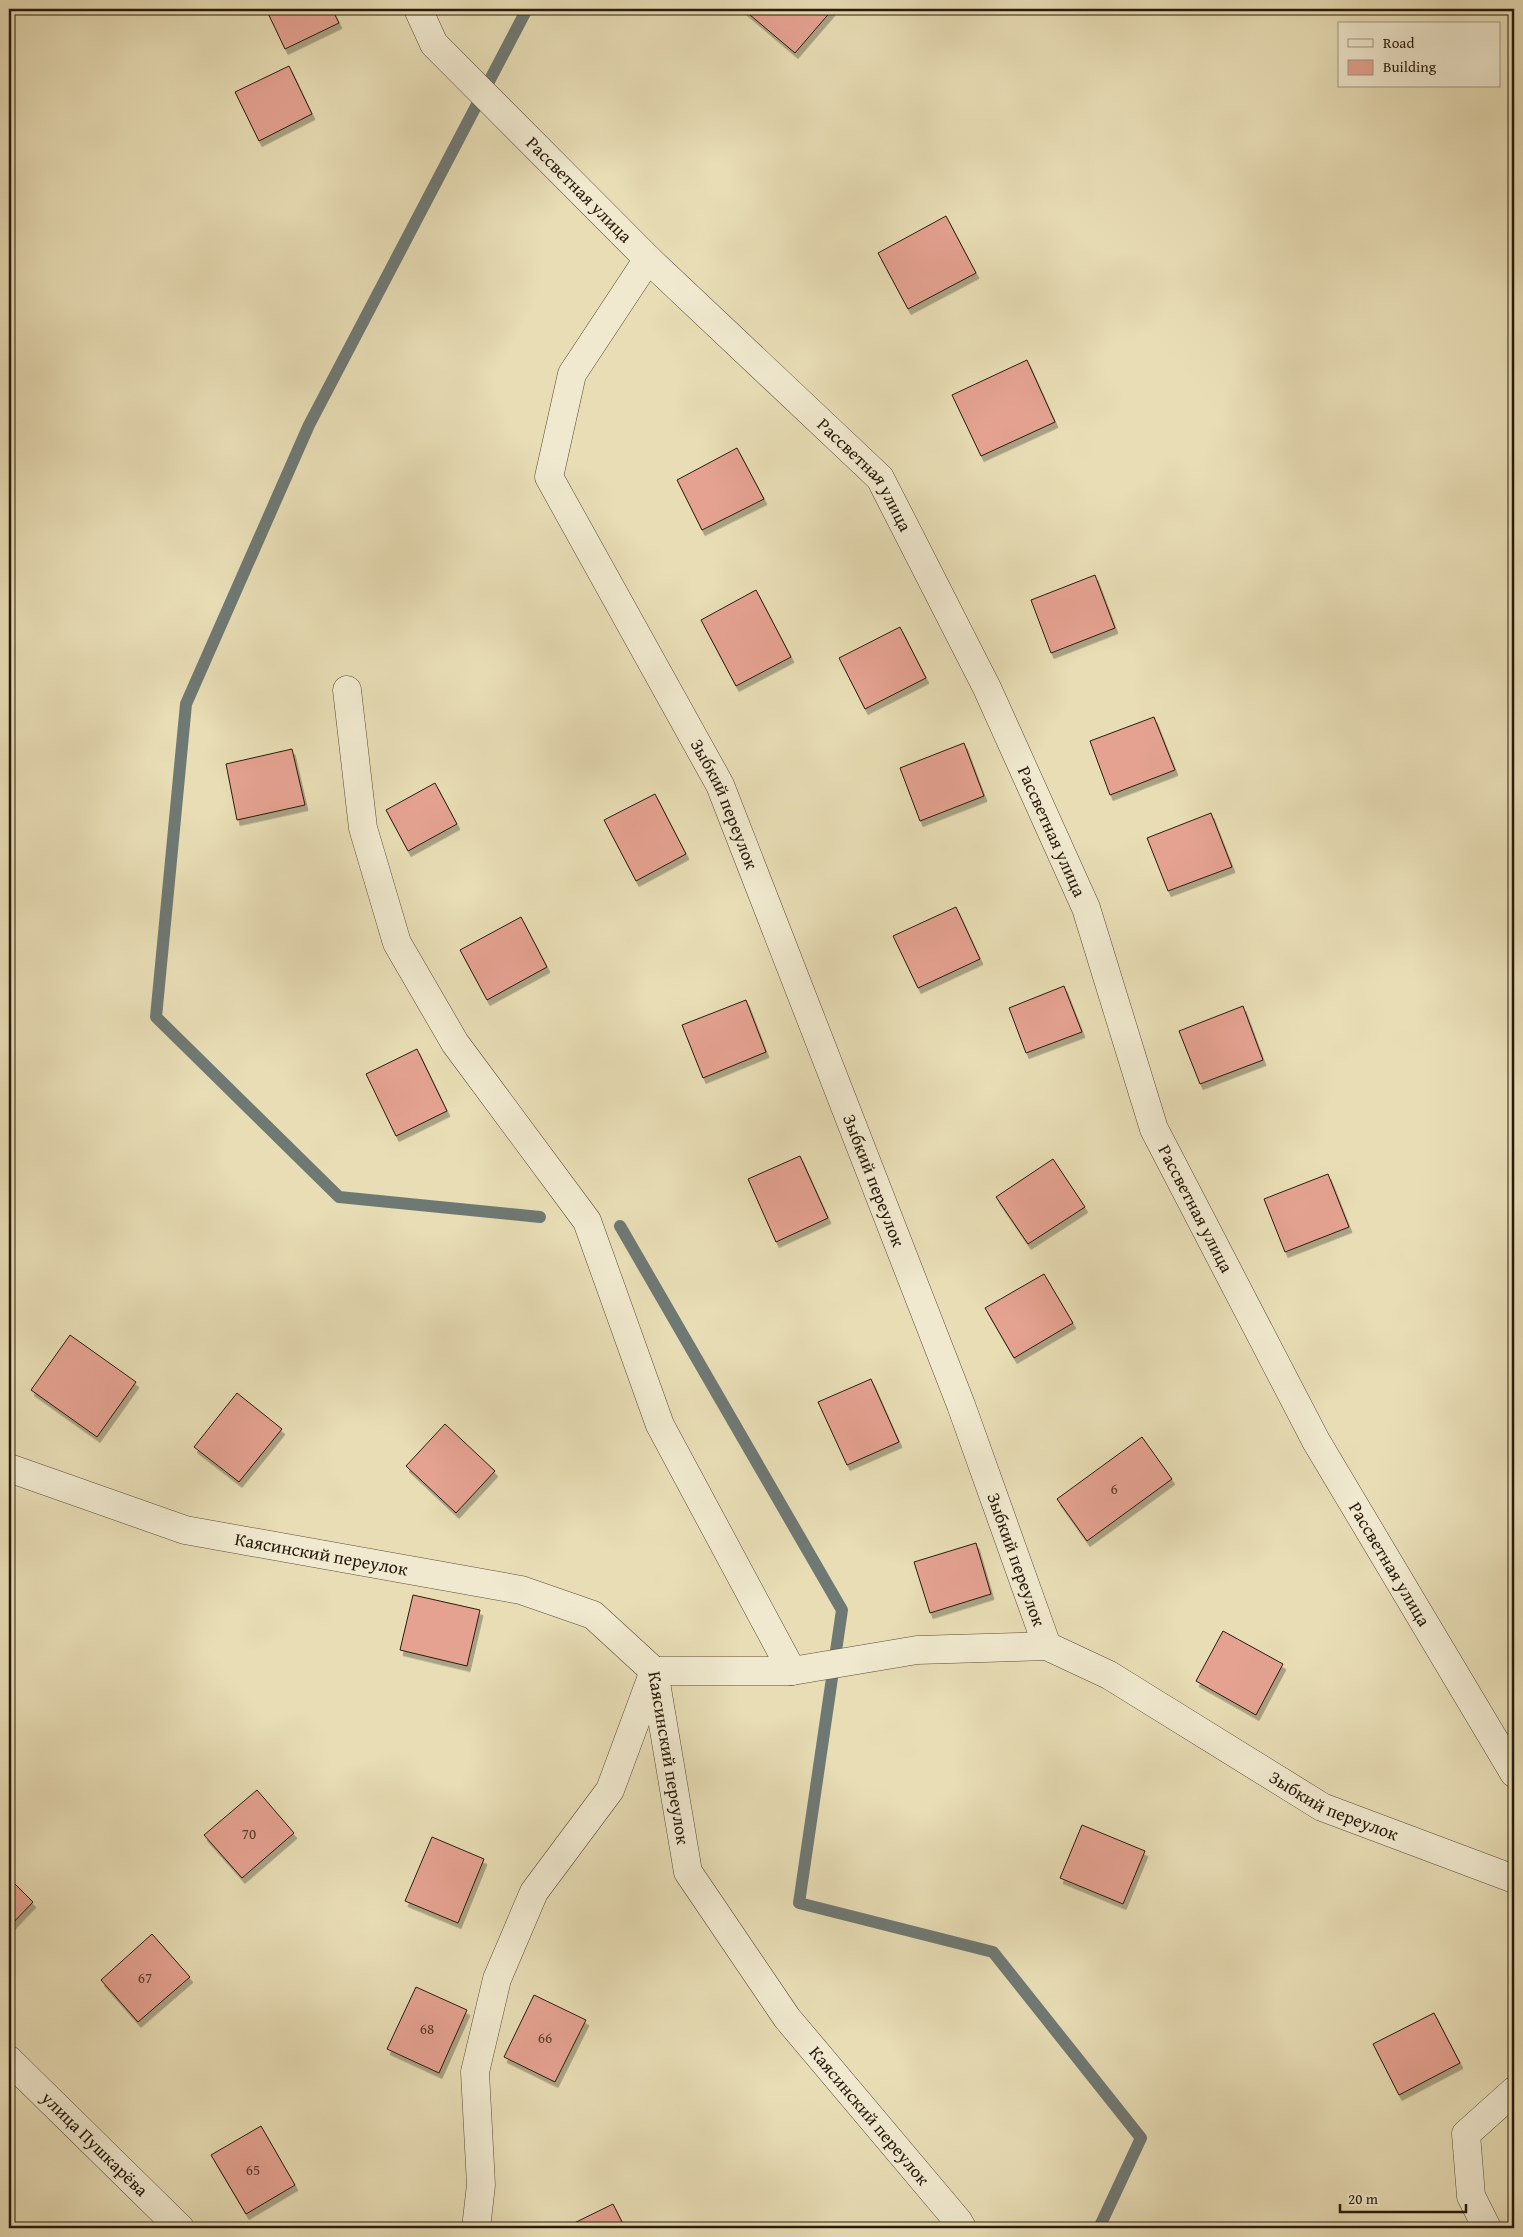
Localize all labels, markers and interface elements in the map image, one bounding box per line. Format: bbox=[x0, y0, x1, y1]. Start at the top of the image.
legend bbox=[1338, 22, 1500, 88]
text: Road bbox=[1383, 32, 1414, 53]
text: Building bbox=[1383, 56, 1437, 77]
street label: Рассветная улица bbox=[520, 130, 639, 249]
street label: Рассветная улица bbox=[811, 411, 919, 536]
street label: Зыбкий переулок bbox=[684, 734, 766, 874]
street label: Рассветная улица bbox=[1011, 762, 1093, 902]
street label: Зыбкий переулок bbox=[836, 1110, 912, 1251]
street label: Рассветная улица bbox=[1151, 1140, 1241, 1278]
house number: 6 bbox=[1110, 1478, 1118, 1499]
street label: Зыбкий переулок bbox=[980, 1489, 1053, 1631]
street label: Рассветная улица bbox=[1342, 1496, 1438, 1632]
street label: Каясинский переулок bbox=[233, 1525, 411, 1583]
street label: Каясинский переулок bbox=[641, 1669, 697, 1847]
street label: Зыбкий переулок bbox=[1264, 1763, 1403, 1848]
house number: 70 bbox=[242, 1823, 256, 1844]
house number: 67 bbox=[138, 1967, 152, 1988]
house number: 68 bbox=[420, 2018, 434, 2039]
house number: 66 bbox=[538, 2027, 552, 2048]
street label: Каясинский переулок bbox=[803, 2040, 937, 2192]
street label: улица Пушкарёва bbox=[35, 2084, 155, 2203]
house number: 65 bbox=[246, 2159, 260, 2180]
scale bar bbox=[1340, 2182, 1467, 2214]
text: 20 m bbox=[1348, 2188, 1379, 2209]

